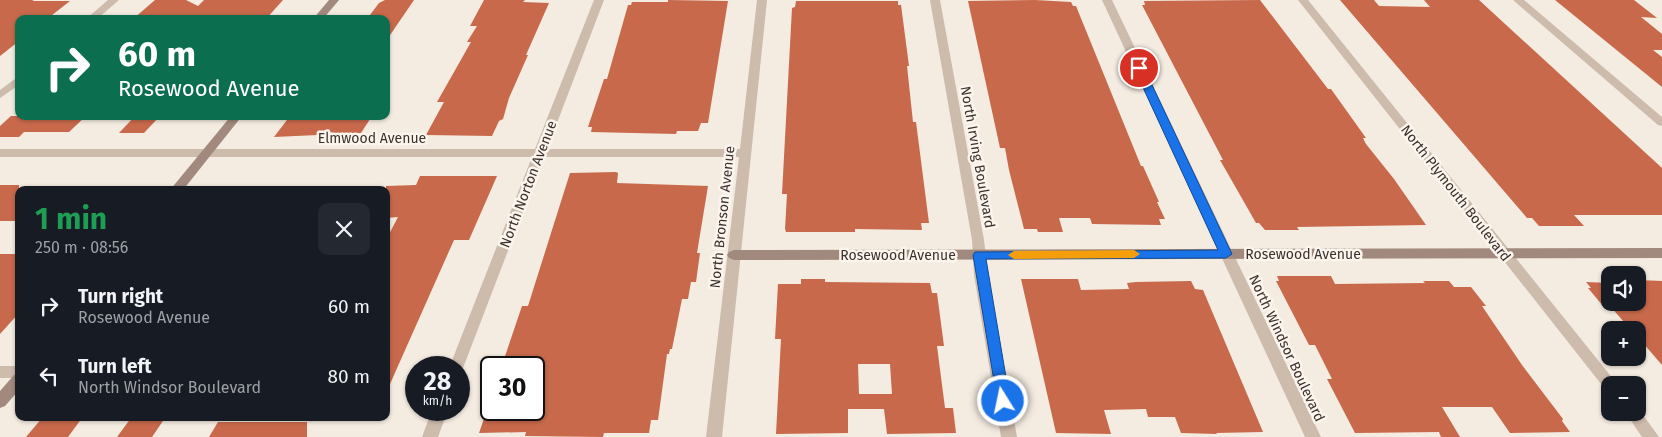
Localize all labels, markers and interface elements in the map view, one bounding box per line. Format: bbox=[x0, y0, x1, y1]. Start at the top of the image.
text: 60 m bbox=[118, 33, 196, 75]
icon: right bbox=[35, 35, 100, 100]
pin bbox=[1118, 47, 1160, 89]
icon: arrive bbox=[1125, 54, 1153, 82]
text: Rosewood Avenue bbox=[118, 75, 300, 102]
street label: North Irving Boulevard bbox=[957, 85, 998, 229]
street label: North Norton Avenue bbox=[496, 118, 561, 250]
street label: North Plymouth Boulevard bbox=[1397, 122, 1514, 265]
street label: Elmwood Avenue bbox=[318, 130, 426, 147]
street label: North Bronson Avenue bbox=[707, 145, 738, 289]
text: 1 min bbox=[35, 201, 107, 237]
button: close bbox=[318, 203, 370, 255]
text: 250 m · 08:56 bbox=[35, 238, 128, 257]
street label: Rosewood Avenue bbox=[1245, 246, 1361, 263]
street label: Rosewood Avenue bbox=[840, 247, 956, 264]
map controls bbox=[1601, 266, 1646, 421]
button: sound bbox=[1601, 266, 1646, 311]
street label: North Windsor Boulevard bbox=[1245, 272, 1328, 424]
text: Turn right bbox=[78, 285, 163, 308]
icon: right bbox=[35, 292, 63, 320]
text: 60 m bbox=[328, 295, 370, 318]
text: Rosewood Avenue bbox=[78, 308, 210, 327]
button: + bbox=[1601, 321, 1646, 366]
text: Turn left bbox=[78, 355, 152, 378]
speed limit sign: 30 bbox=[480, 356, 545, 421]
icon: left bbox=[35, 362, 63, 390]
text: 80 m bbox=[328, 365, 370, 388]
text: 28 bbox=[424, 367, 451, 397]
position arrow bbox=[976, 374, 1028, 426]
button: − bbox=[1601, 376, 1646, 421]
text: North Windsor Boulevard bbox=[78, 378, 261, 397]
text: km/h bbox=[423, 394, 452, 408]

